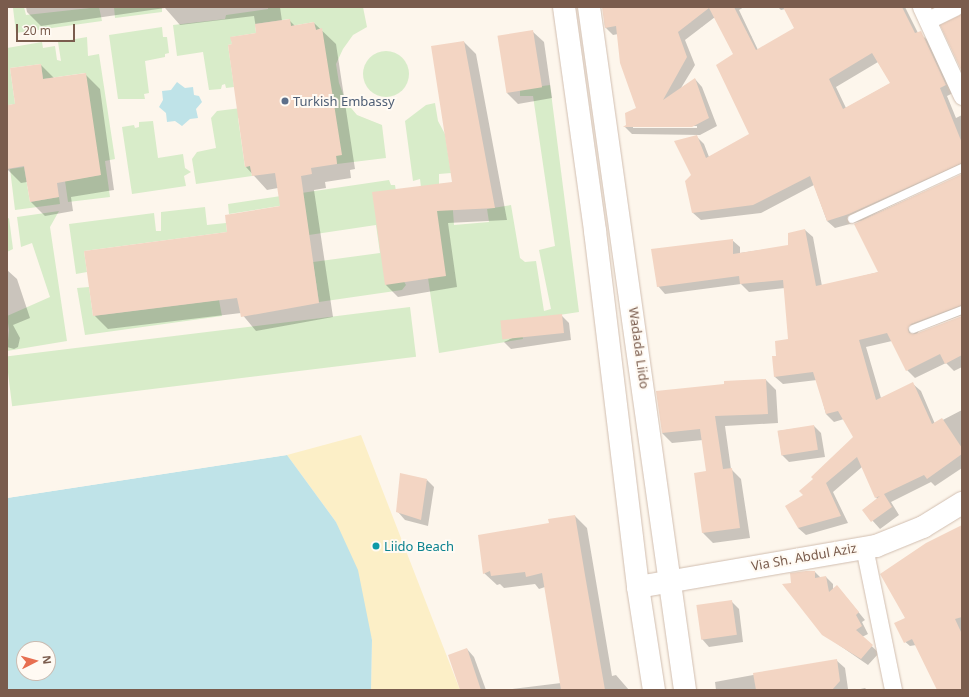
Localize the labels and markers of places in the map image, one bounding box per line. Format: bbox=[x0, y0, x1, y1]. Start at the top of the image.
place label: Turkish Embassy bbox=[293, 93, 395, 109]
marker: Turkish Embassy bbox=[280, 96, 290, 106]
place label: Liido Beach bbox=[384, 538, 454, 554]
marker: Liido Beach bbox=[371, 541, 381, 551]

